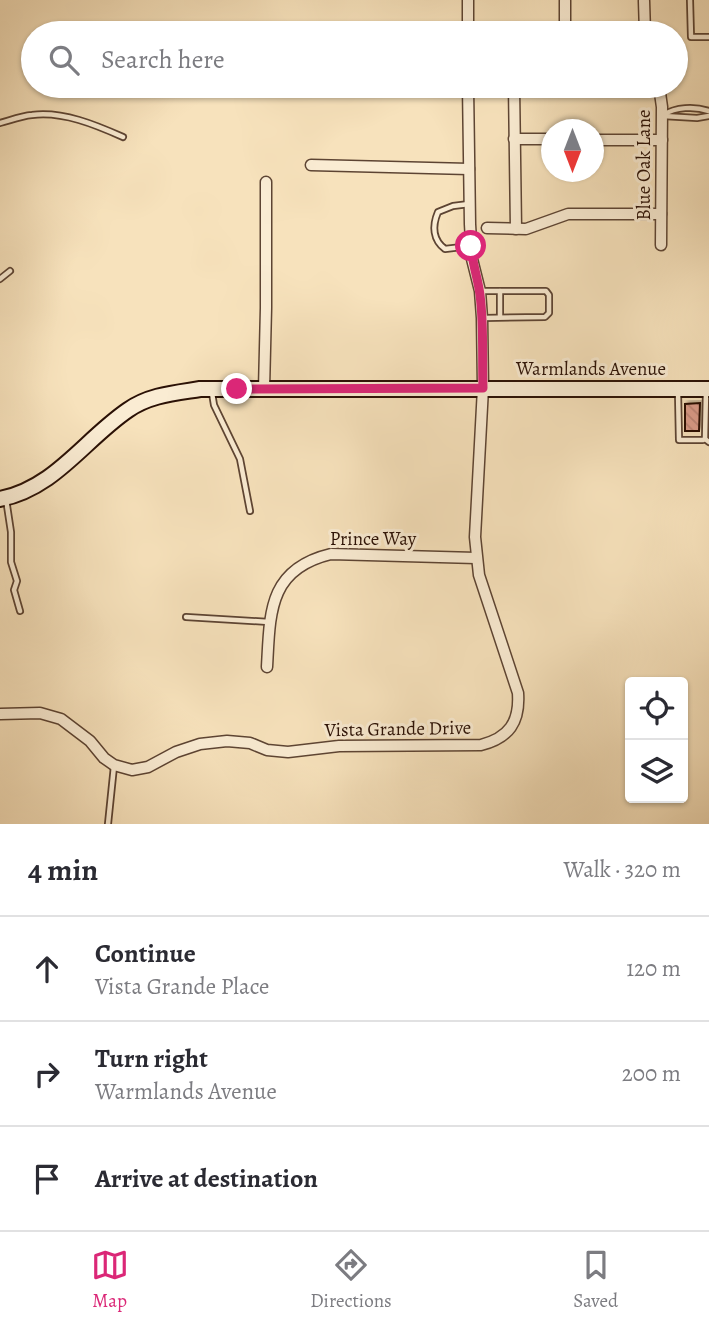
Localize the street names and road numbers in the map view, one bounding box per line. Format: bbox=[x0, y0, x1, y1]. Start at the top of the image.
street label: Blue Oak Lane bbox=[631, 109, 657, 221]
street label: Warmlands Avenue bbox=[515, 356, 666, 382]
street label: Prince Way bbox=[330, 526, 417, 552]
street label: Vista Grande Drive bbox=[324, 715, 471, 743]

